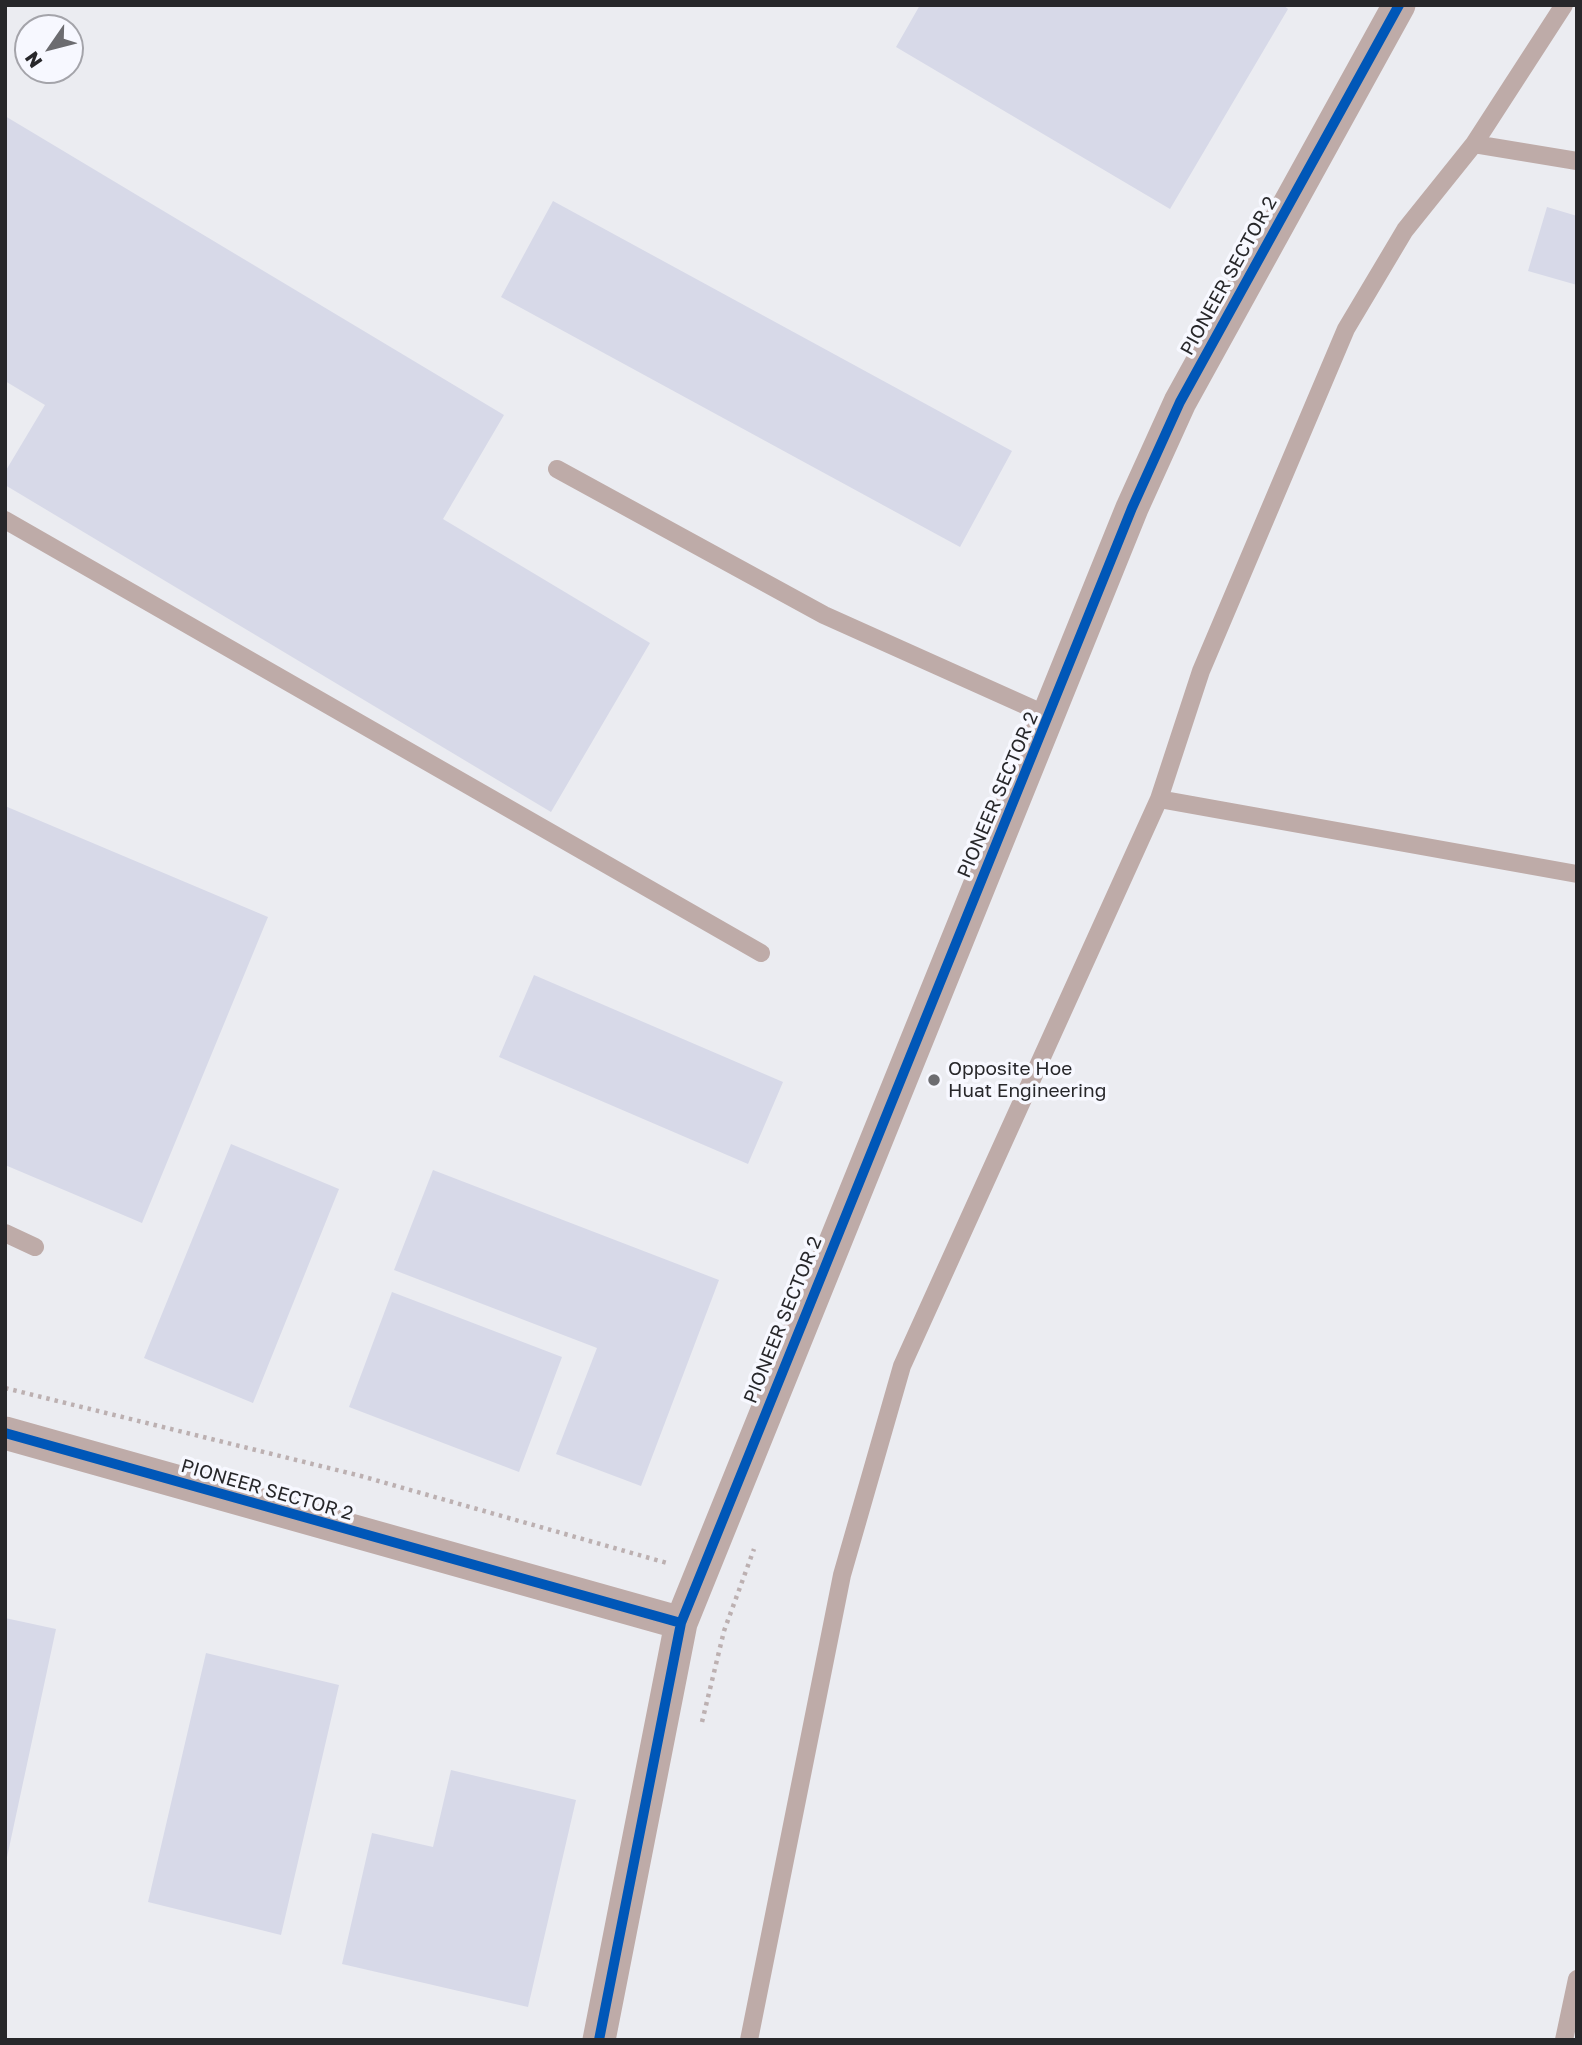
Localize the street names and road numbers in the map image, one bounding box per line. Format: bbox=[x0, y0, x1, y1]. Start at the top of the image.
street label: PIONEER SECTOR 2 bbox=[1176, 193, 1282, 359]
street label: PIONEER SECTOR 2 bbox=[953, 709, 1043, 881]
street label: PIONEER SECTOR 2 bbox=[739, 1233, 827, 1407]
street label: PIONEER SECTOR 2 bbox=[178, 1454, 356, 1526]

